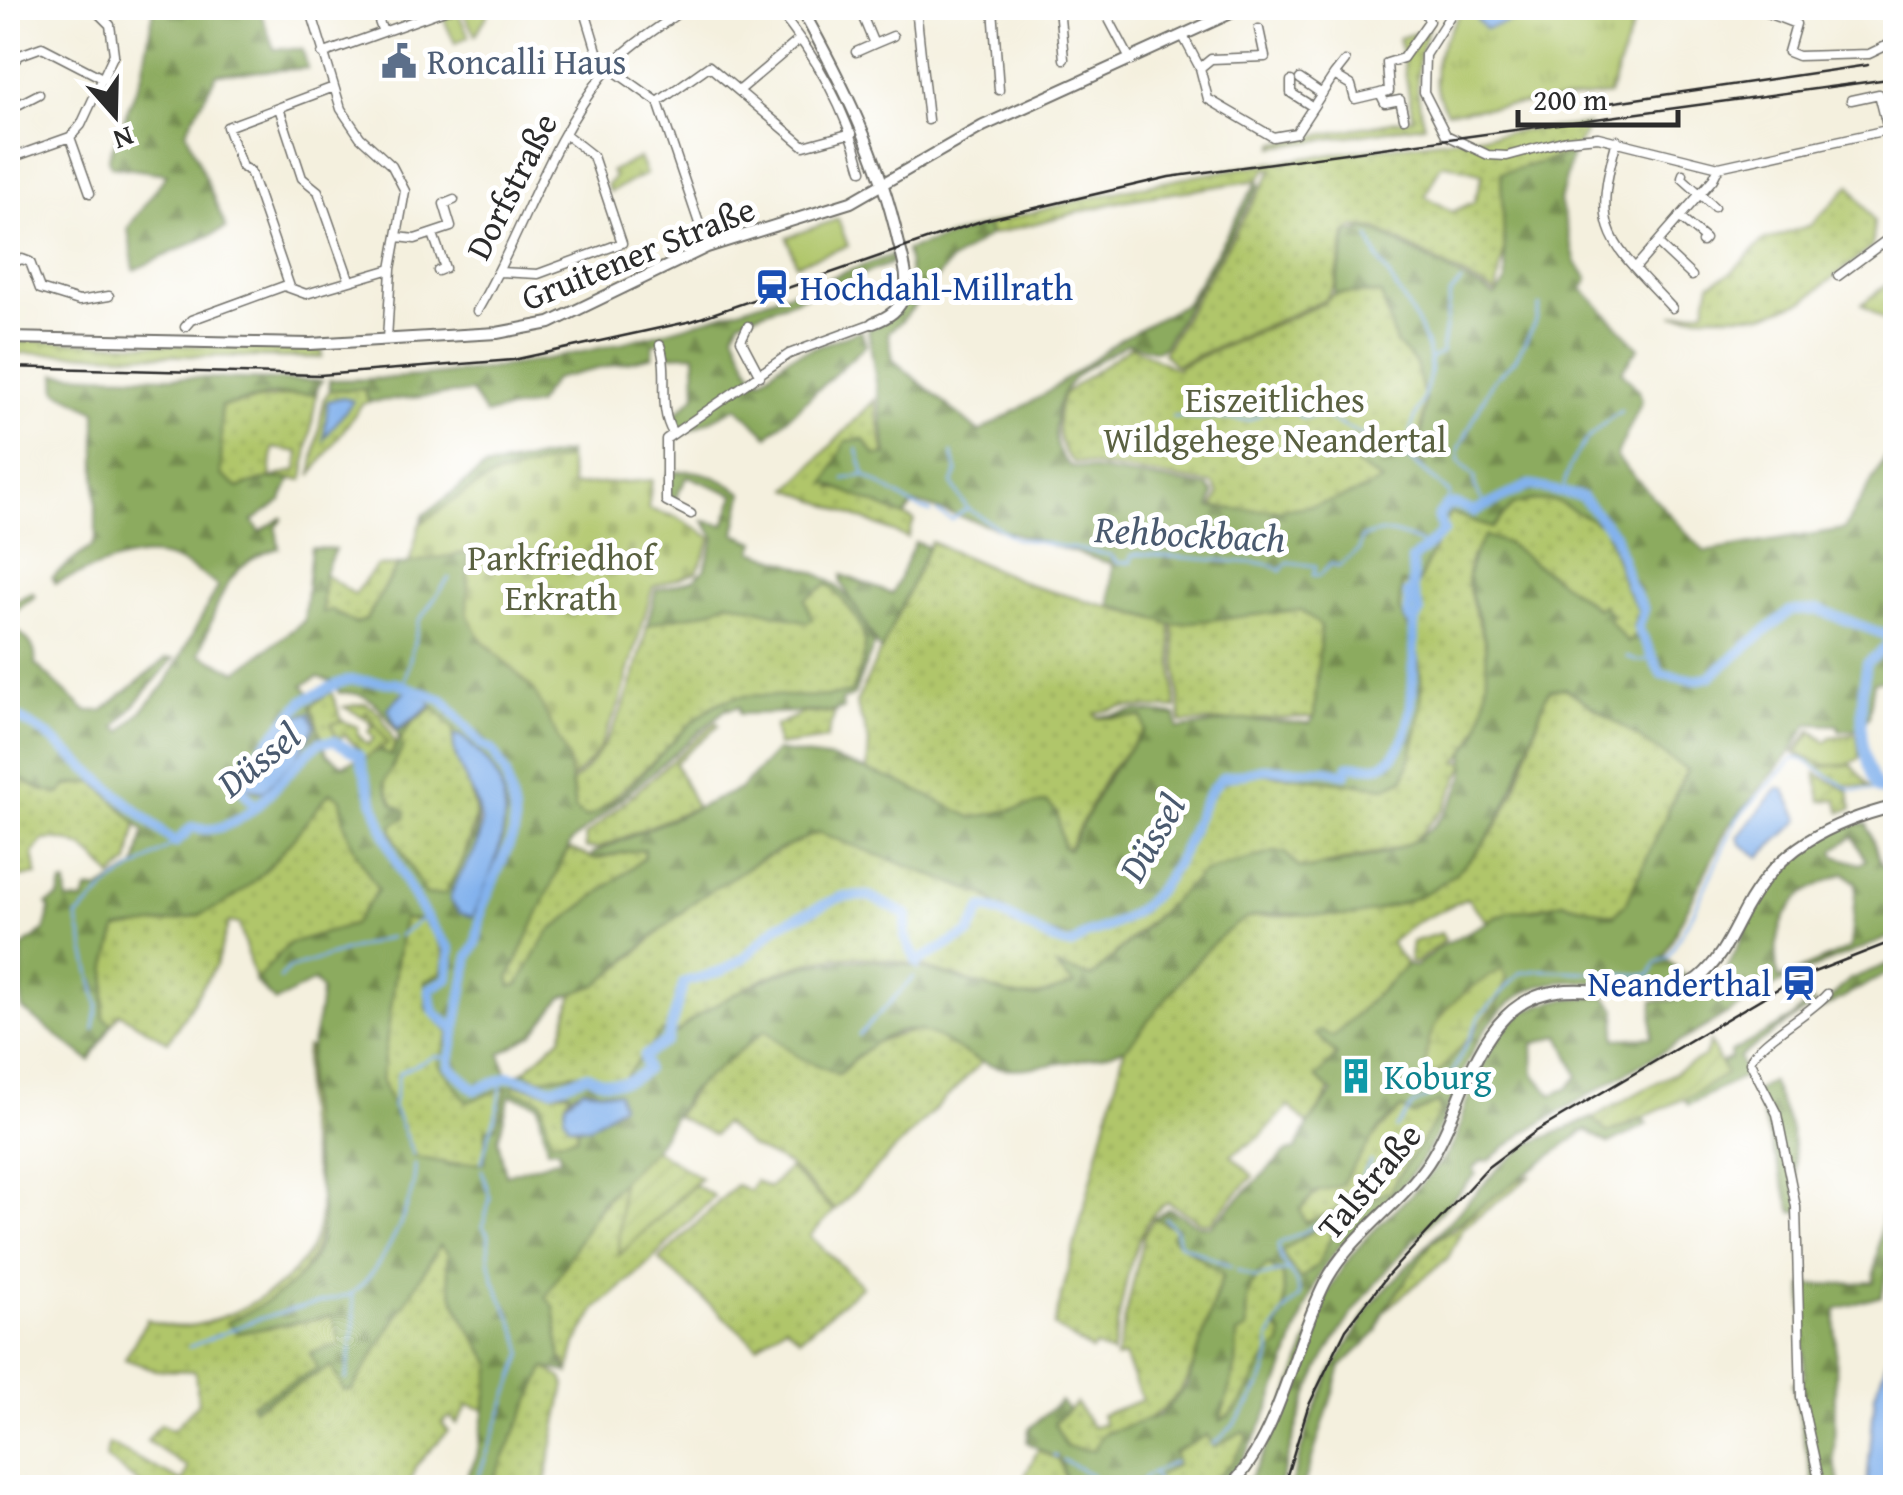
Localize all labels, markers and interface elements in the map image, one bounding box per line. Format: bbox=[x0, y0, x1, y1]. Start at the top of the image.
place label: Roncalli Haus bbox=[427, 36, 627, 87]
public building icon: Roncalli Haus bbox=[380, 42, 418, 80]
north arrow bbox=[65, 65, 165, 165]
scale bar bbox=[1518, 65, 1678, 127]
text: 200 m bbox=[1533, 77, 1608, 121]
street label: Dorfstraße bbox=[452, 104, 570, 268]
text: N bbox=[108, 116, 140, 162]
street label: Gruitener Straße bbox=[514, 183, 762, 323]
place label: Hochdahl-Millrath bbox=[800, 262, 1074, 313]
station icon: Hochdahl-Millrath bbox=[753, 268, 791, 306]
park label: Eiszeitliches Wildgehege Neandertal bbox=[1103, 374, 1447, 465]
water label: Rehbockbach bbox=[1092, 500, 1287, 566]
park label: Parkfriedhof Erkrath bbox=[468, 532, 658, 623]
water label: Düssel bbox=[204, 708, 312, 811]
water label: Düssel bbox=[1103, 783, 1198, 892]
place label: Neanderthal bbox=[1588, 958, 1771, 1009]
station icon: Neanderthal bbox=[1780, 964, 1818, 1002]
place label: Koburg bbox=[1384, 1051, 1492, 1102]
building icon: Koburg bbox=[1337, 1057, 1375, 1095]
street label: Talstraße bbox=[1305, 1112, 1433, 1250]

